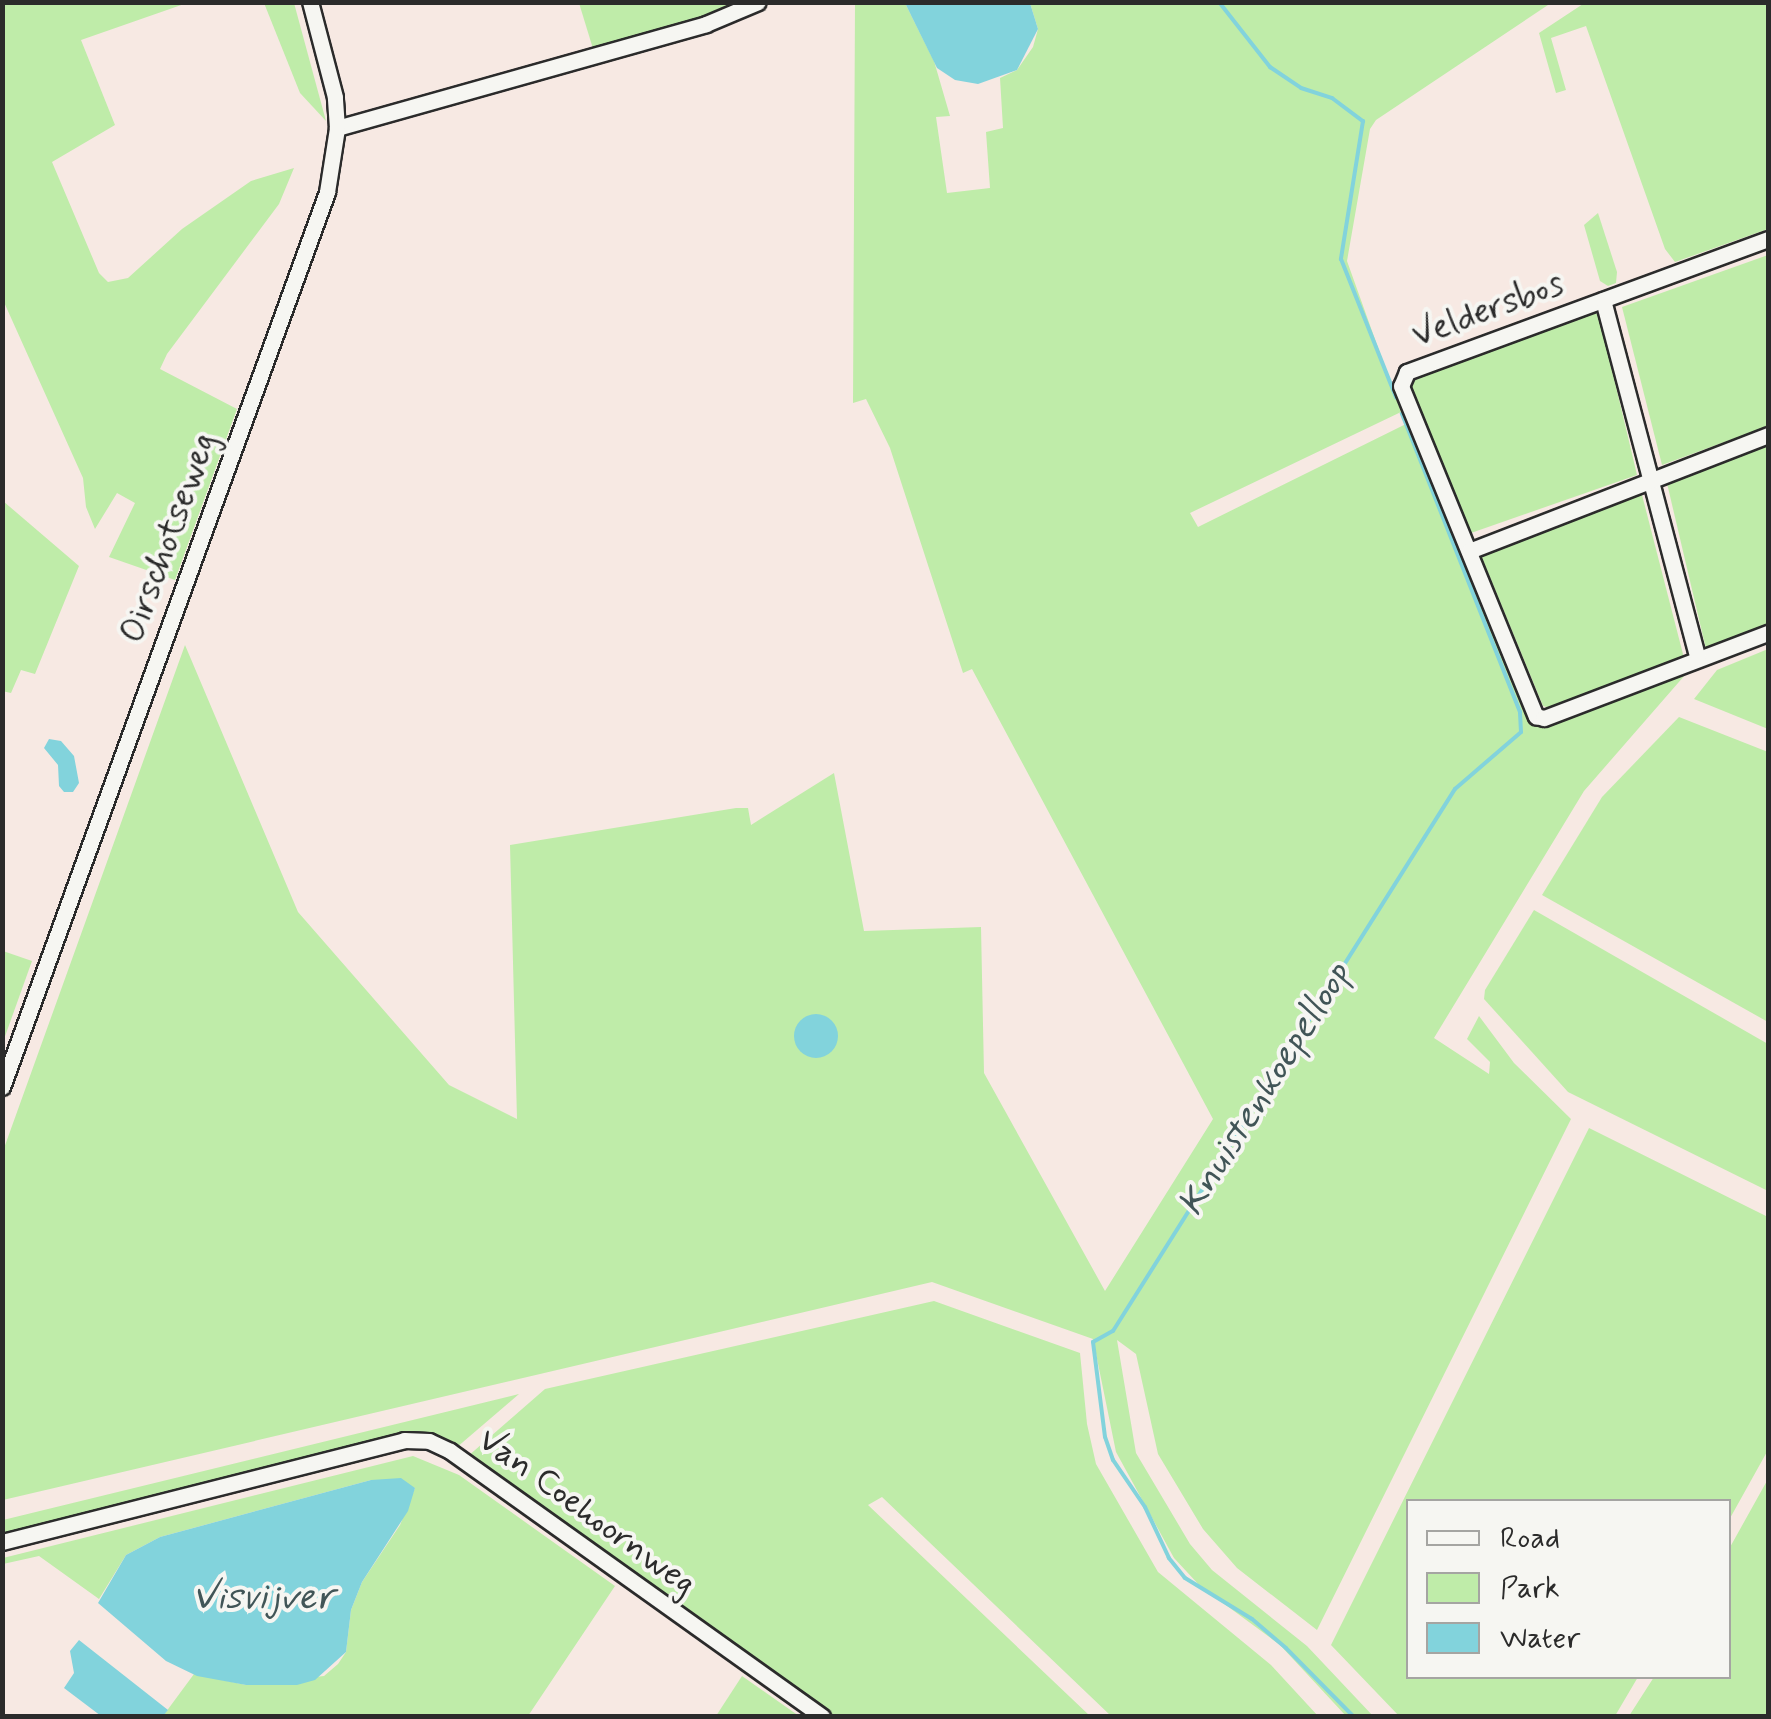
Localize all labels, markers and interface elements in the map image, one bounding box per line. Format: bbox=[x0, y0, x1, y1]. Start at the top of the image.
street label: Veldersbos bbox=[1406, 263, 1570, 357]
street label: Oirschotseweg bbox=[112, 427, 226, 649]
water label: Knuistenkoepelloop bbox=[1169, 955, 1361, 1225]
street label: Van Coehoornweg bbox=[469, 1418, 705, 1606]
legend bbox=[1406, 1499, 1731, 1679]
text: Road bbox=[1500, 1519, 1560, 1558]
text: Park bbox=[1500, 1569, 1560, 1608]
water label: Visvijver bbox=[192, 1575, 334, 1621]
text: Water bbox=[1500, 1619, 1580, 1658]

